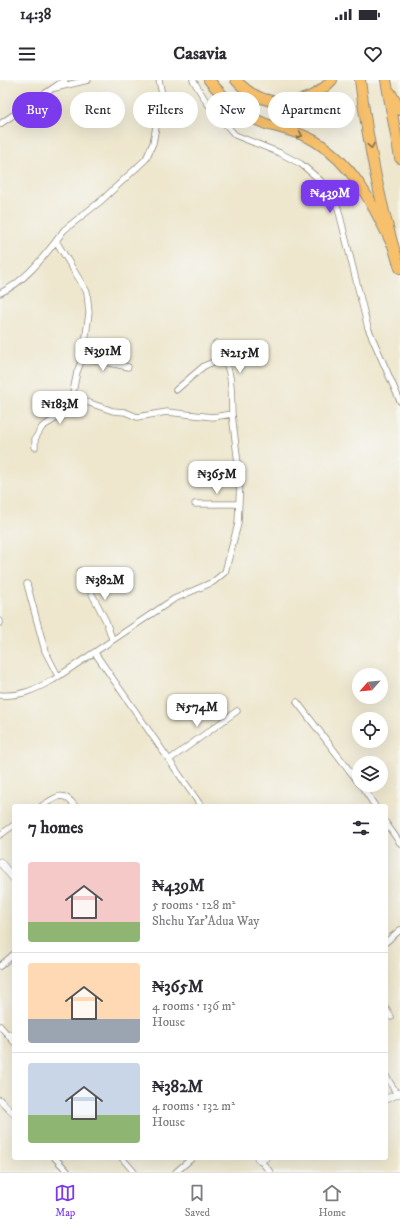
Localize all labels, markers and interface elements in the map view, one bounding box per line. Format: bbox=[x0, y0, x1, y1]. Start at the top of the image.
text: 14:38 bbox=[20, 5, 51, 24]
icon: menu bbox=[16, 43, 38, 65]
text: Casavia bbox=[173, 43, 227, 65]
icon: heart bbox=[362, 43, 384, 65]
chip: Buy bbox=[12, 92, 62, 128]
chip: Rent bbox=[70, 92, 125, 128]
chip: Filters bbox=[133, 92, 198, 128]
chip: New bbox=[206, 92, 260, 128]
chip: Apartment bbox=[268, 92, 355, 128]
one-way arrow bbox=[296, 130, 304, 138]
one-way arrow bbox=[366, 143, 374, 149]
pin: ₦439M bbox=[302, 180, 358, 214]
text: ₦439M bbox=[310, 185, 350, 201]
pin: ₦391M bbox=[75, 338, 131, 372]
pin: ₦215M bbox=[212, 340, 268, 374]
text: ₦391M bbox=[84, 343, 122, 359]
text: ₦215M bbox=[221, 345, 259, 361]
pin: ₦183M bbox=[32, 391, 88, 425]
text: ₦183M bbox=[41, 396, 79, 412]
pin: ₦365M bbox=[189, 461, 245, 495]
text: ₦365M bbox=[197, 466, 237, 482]
pin: ₦382M bbox=[77, 567, 133, 601]
text: ₦382M bbox=[85, 572, 125, 588]
north arrow bbox=[352, 668, 388, 704]
map controls bbox=[352, 668, 388, 792]
pin: ₦574M bbox=[169, 694, 225, 728]
text: ₦574M bbox=[176, 699, 218, 715]
button: locate bbox=[352, 712, 388, 748]
button: layers bbox=[352, 756, 388, 792]
text: 7 homes bbox=[28, 817, 83, 839]
icon: filters bbox=[350, 817, 372, 839]
text: ₦439M bbox=[152, 875, 204, 897]
icon: home bbox=[60, 878, 108, 926]
text: 5 rooms · 128 m² bbox=[152, 897, 236, 913]
text: Shehu Yar'Adua Way bbox=[152, 913, 260, 929]
text: ₦365M bbox=[152, 976, 203, 998]
icon: home bbox=[60, 979, 108, 1027]
text: 4 rooms · 136 m² bbox=[152, 998, 235, 1014]
text: House bbox=[152, 1014, 185, 1030]
text: ₦382M bbox=[152, 1076, 203, 1098]
icon: home bbox=[60, 1079, 108, 1127]
text: 4 rooms · 132 m² bbox=[152, 1098, 235, 1114]
text: House bbox=[152, 1114, 185, 1130]
tab: Map bbox=[54, 1182, 76, 1220]
tab: Saved bbox=[185, 1182, 210, 1220]
tab: Home bbox=[319, 1182, 346, 1220]

